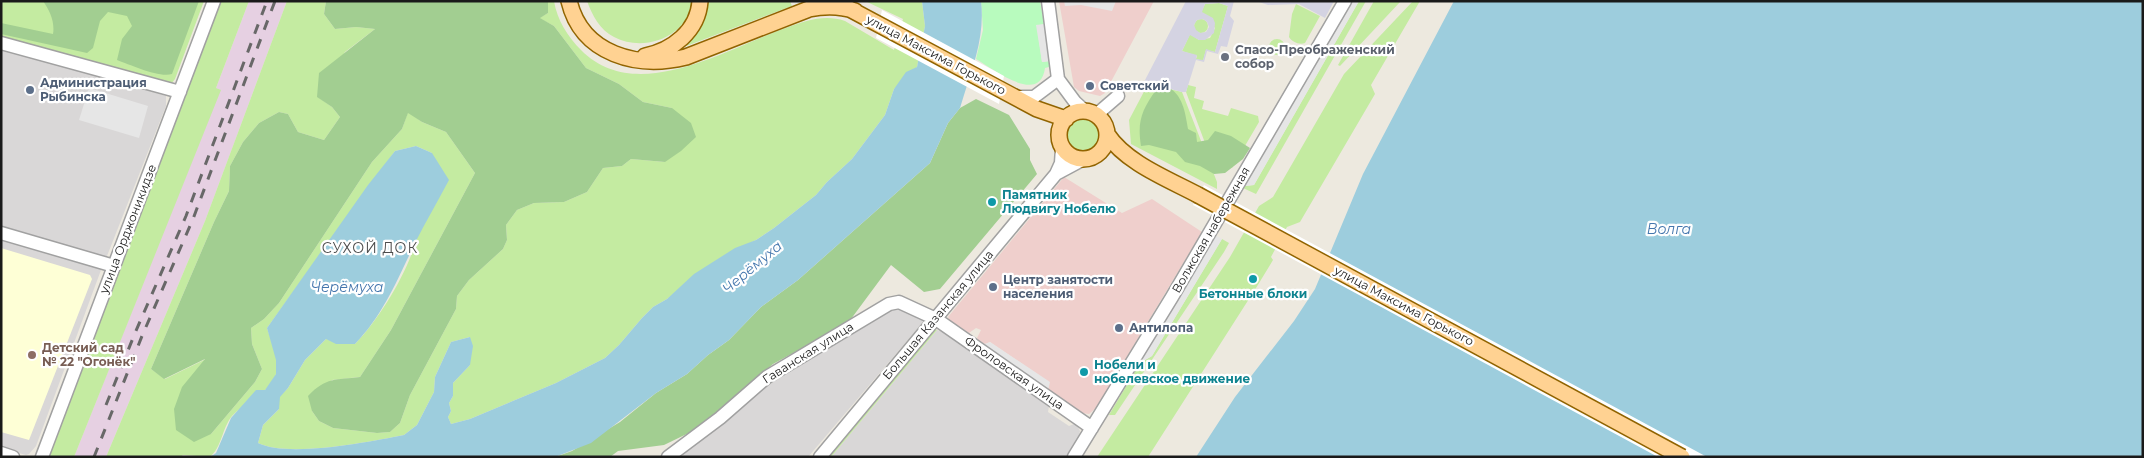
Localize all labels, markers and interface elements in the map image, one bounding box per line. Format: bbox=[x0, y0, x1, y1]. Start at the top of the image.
street label: улица Максима Горького bbox=[863, 11, 1009, 98]
place label: Спасо-Преображенский собор bbox=[1235, 42, 1395, 71]
marker: Спасо-Преображенский собор bbox=[1219, 51, 1231, 63]
place label: Администрация Рыбинска bbox=[40, 75, 147, 104]
place label: Советский bbox=[1100, 78, 1169, 93]
marker: Советский bbox=[1084, 80, 1096, 92]
marker: Администрация Рыбинска bbox=[24, 84, 36, 96]
street label: улица Орджоникидзе bbox=[96, 162, 159, 297]
street label: Волжская набережная bbox=[1168, 164, 1253, 295]
place label: Памятник Людвигу Нобелю bbox=[1002, 187, 1116, 216]
marker: Памятник Людвигу Нобелю bbox=[986, 196, 998, 208]
water label: Волга bbox=[1647, 220, 1691, 238]
water label: Черёмуха bbox=[718, 237, 786, 297]
district label: СУХОЙ ДОК bbox=[322, 239, 418, 257]
street label: Большая Казанская улица bbox=[879, 247, 996, 382]
street label: улица Максима Горького bbox=[1331, 262, 1477, 349]
place label: Центр занятости населения bbox=[1003, 272, 1113, 301]
marker: Бетонные блоки bbox=[1247, 273, 1259, 285]
water label: Черёмуха bbox=[311, 278, 383, 296]
marker: Центр занятости населения bbox=[987, 281, 999, 293]
place label: Бетонные блоки bbox=[1199, 286, 1307, 301]
street label: Гаванская улица bbox=[759, 319, 856, 387]
place label: Антилопа bbox=[1129, 320, 1193, 335]
marker: Антилопа bbox=[1113, 322, 1125, 334]
street label: Фроловская улица bbox=[962, 333, 1067, 413]
place label: Детский сад № 22 "Огонёк" bbox=[42, 340, 135, 369]
marker: Детский сад № 22 "Огонёк" bbox=[26, 349, 38, 361]
place label: Нобели и нобелевское движение bbox=[1094, 357, 1250, 386]
marker: Нобели и нобелевское движение bbox=[1078, 366, 1090, 378]

